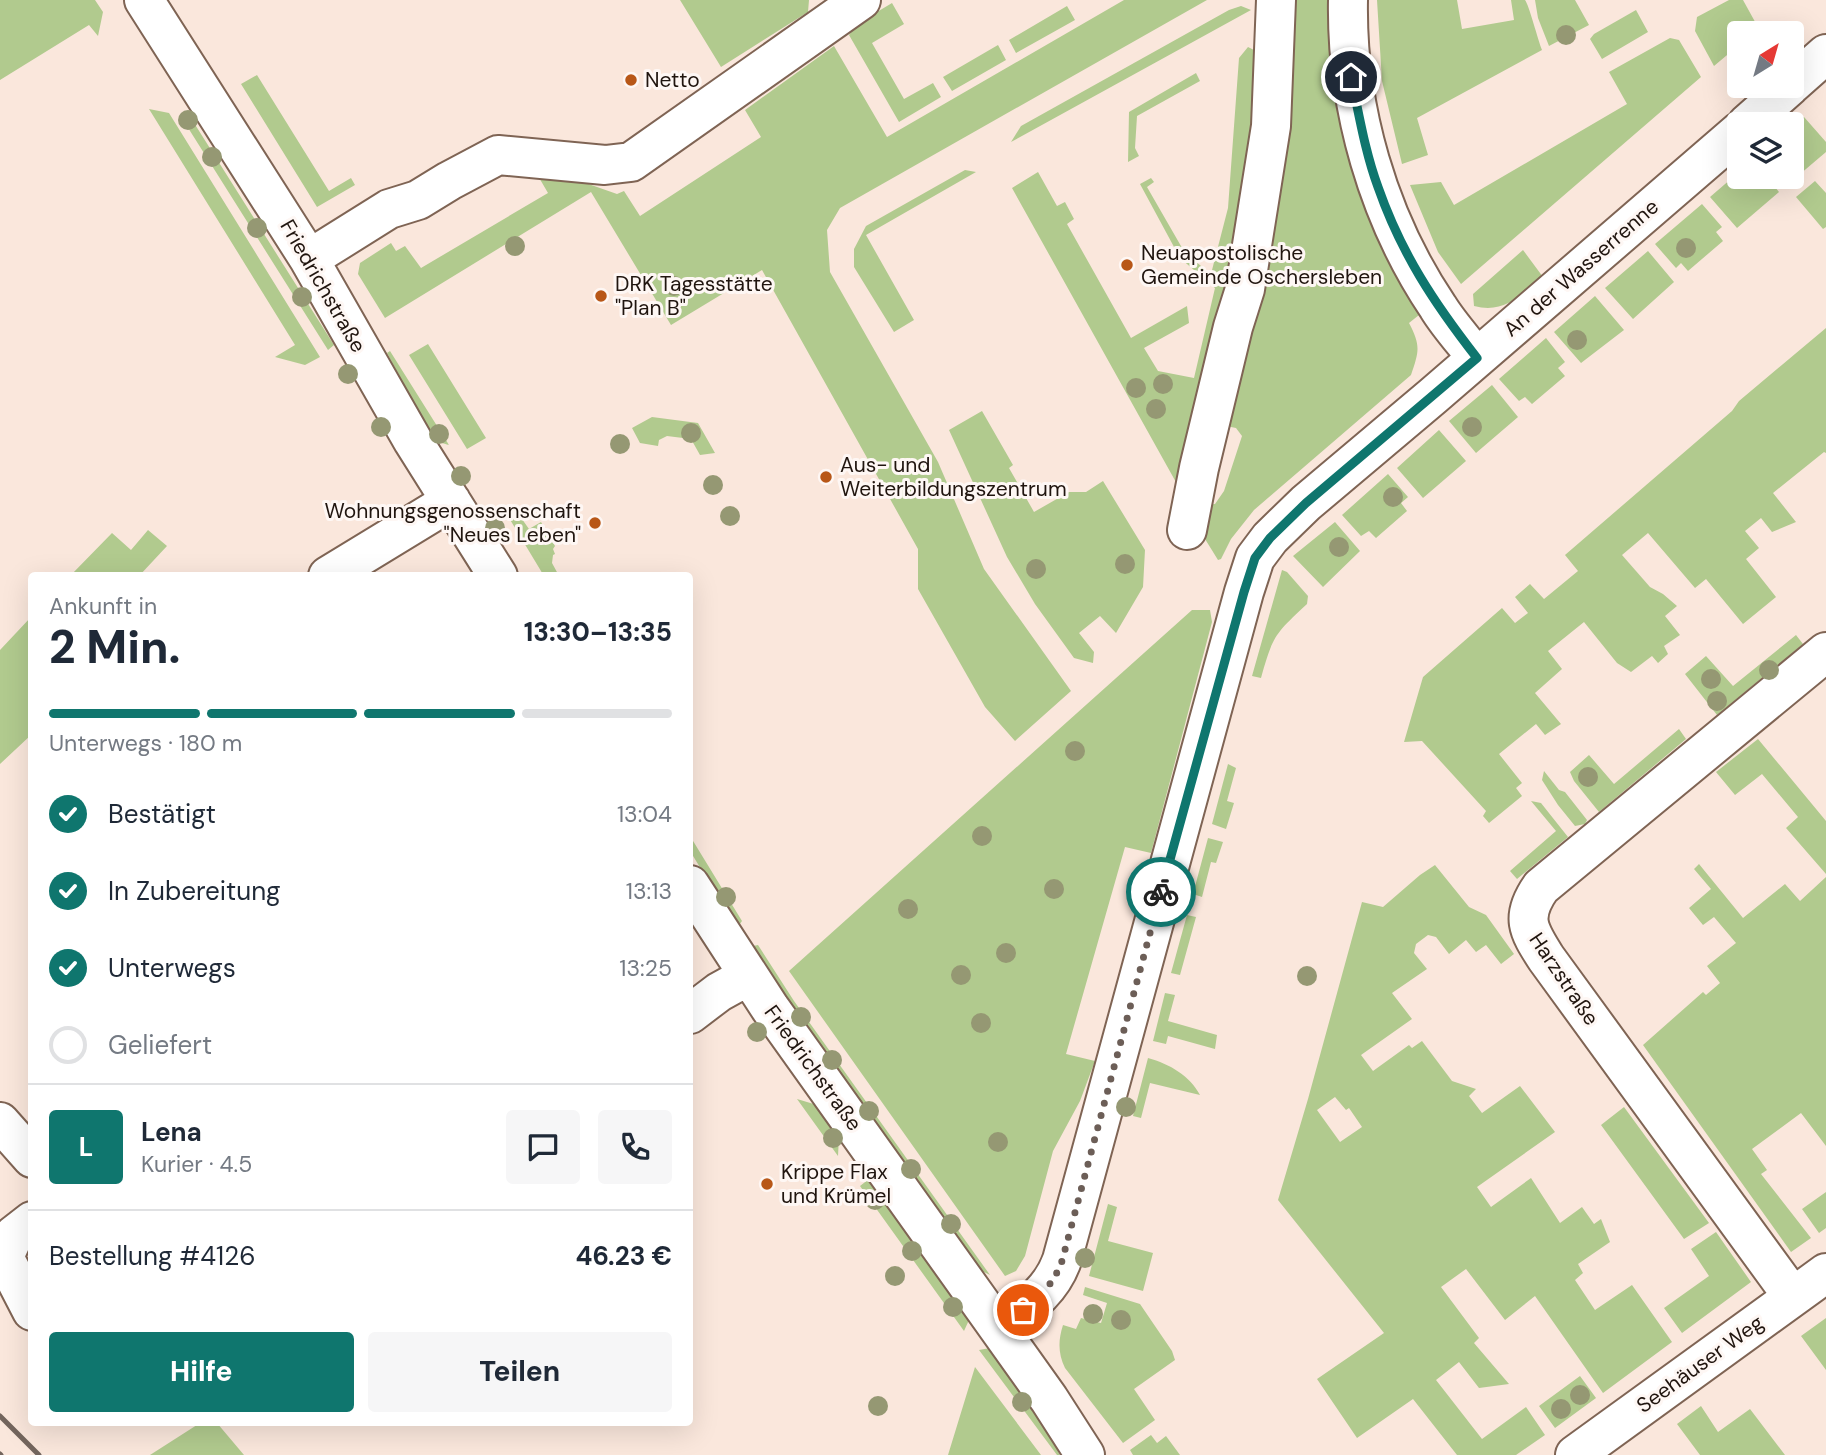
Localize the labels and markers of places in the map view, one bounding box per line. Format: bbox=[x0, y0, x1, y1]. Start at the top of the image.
pin bbox=[1321, 47, 1381, 107]
place label: Netto bbox=[645, 66, 700, 94]
marker: Netto bbox=[623, 72, 639, 88]
place label: Neuapostolische Gemeinde Oschersleben bbox=[1141, 239, 1382, 291]
marker: Neuapostolische Gemeinde Oschersleben bbox=[1119, 257, 1135, 273]
place label: DRK Tagesstätte "Plan B" bbox=[615, 270, 773, 322]
marker: DRK Tagesstätte "Plan B" bbox=[593, 288, 609, 304]
place label: Aus- und Weiterbildungszentrum bbox=[840, 451, 1067, 503]
marker: Aus- und Weiterbildungszentrum bbox=[818, 469, 834, 485]
place label: Wohnungsgenossenschaft "Neues Leben" bbox=[325, 497, 581, 549]
marker: Wohnungsgenossenschaft "Neues Leben" bbox=[587, 515, 603, 531]
place label: Krippe Flax und Krümel bbox=[781, 1158, 891, 1210]
marker: Krippe Flax und Krümel bbox=[759, 1176, 775, 1192]
pin bbox=[993, 1280, 1053, 1340]

